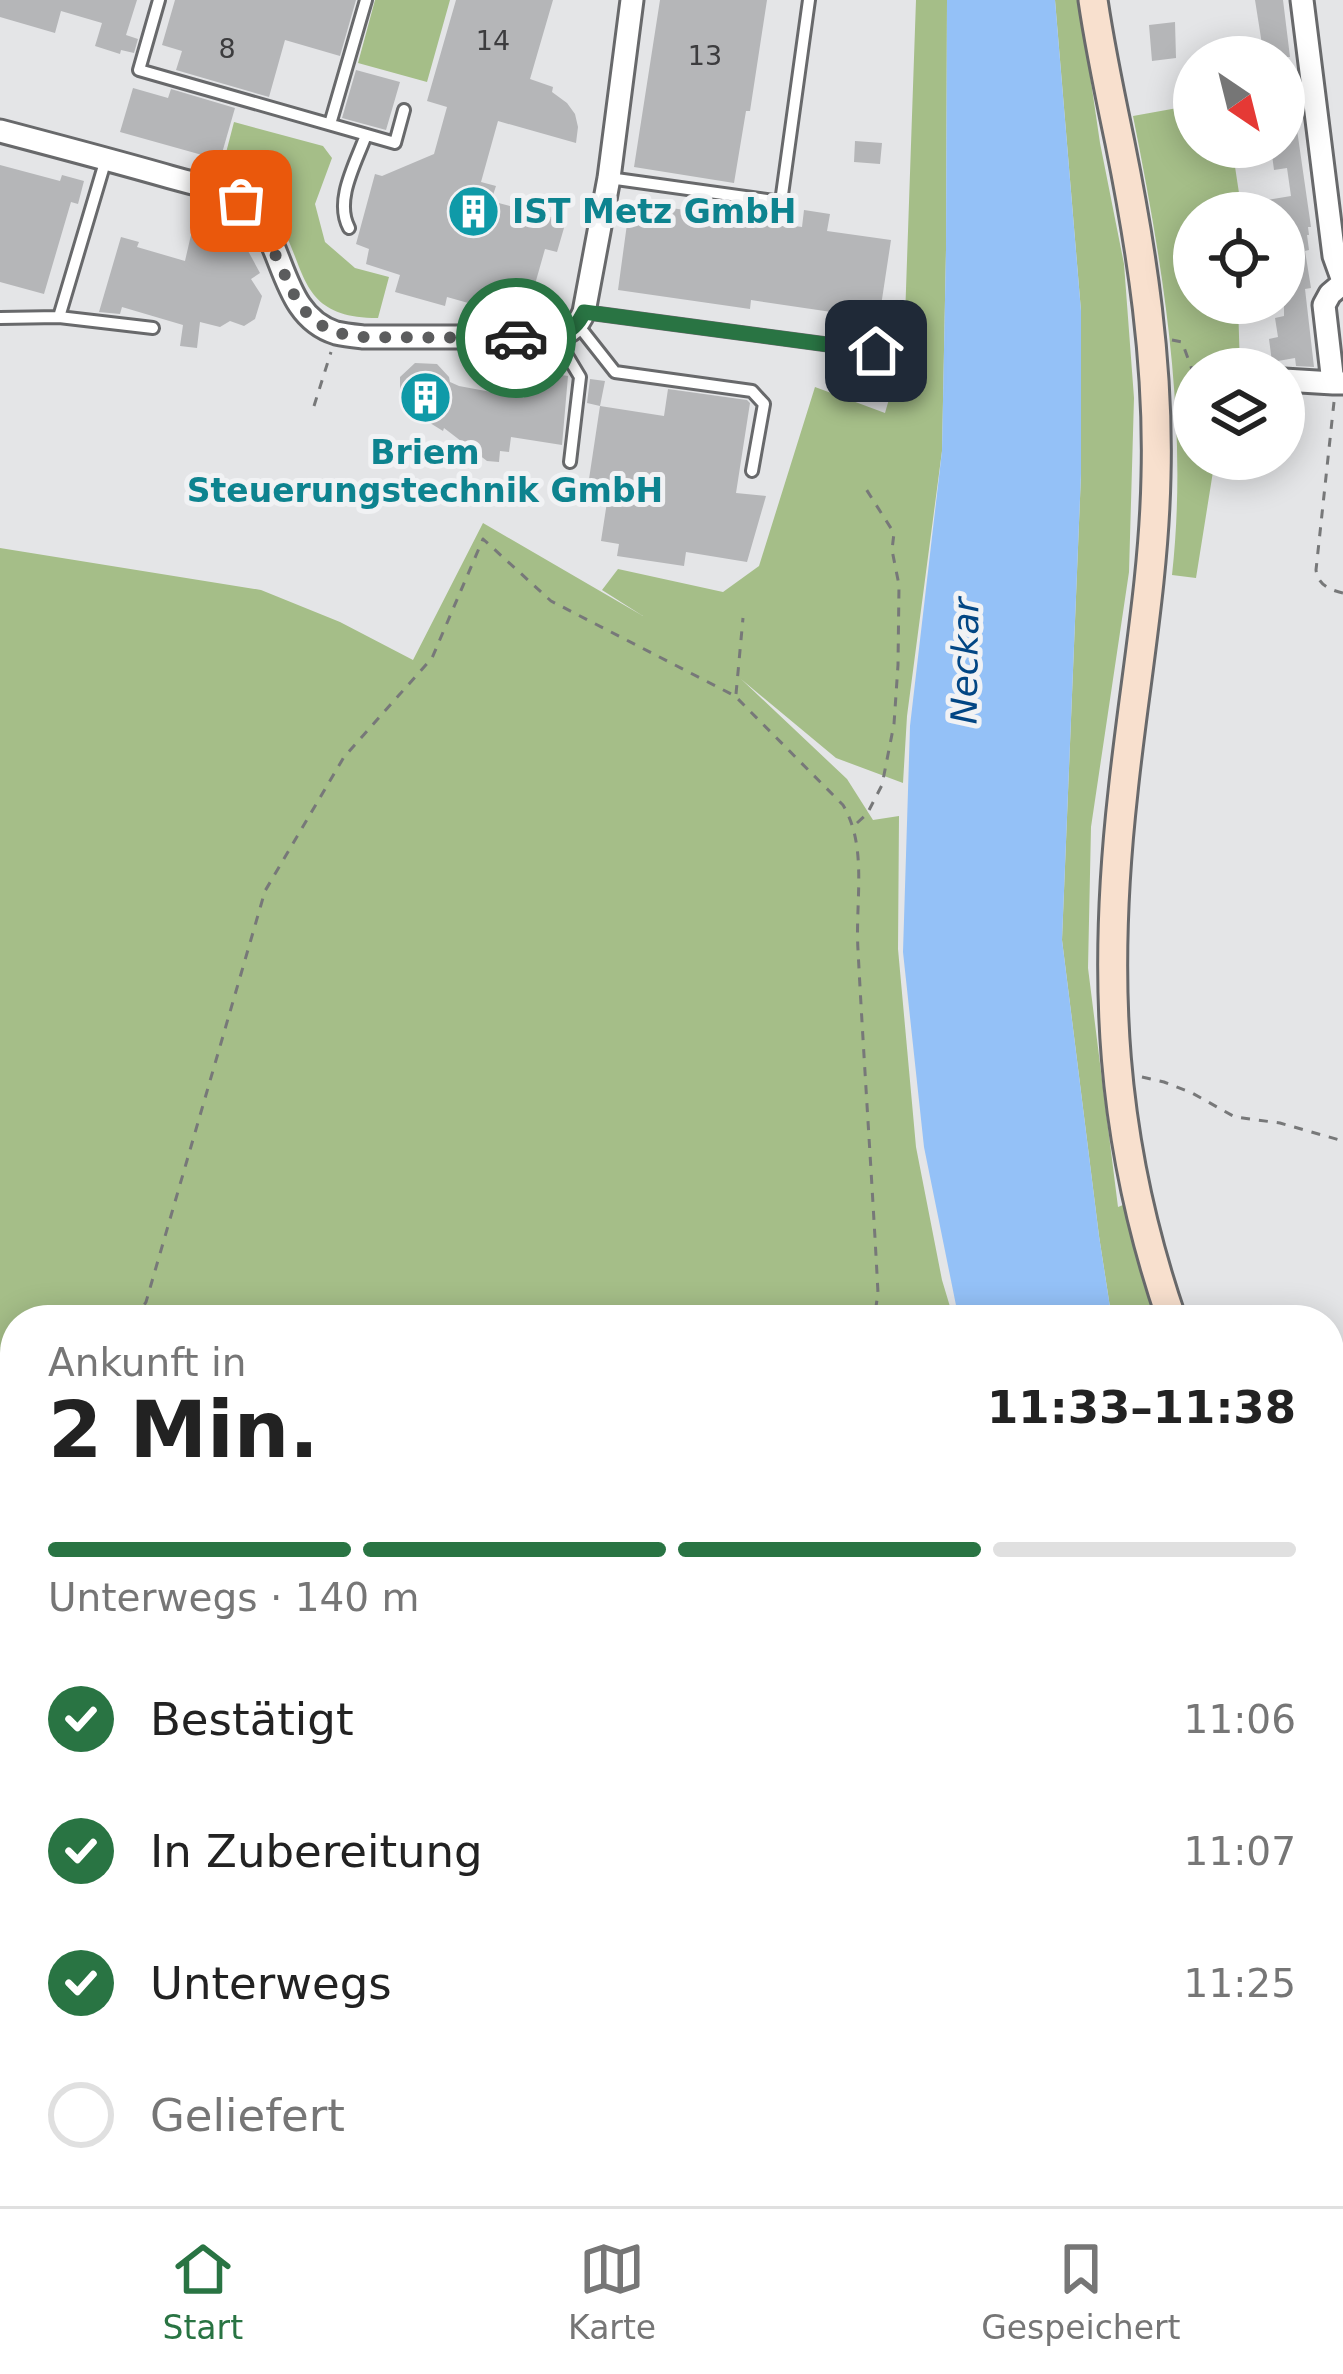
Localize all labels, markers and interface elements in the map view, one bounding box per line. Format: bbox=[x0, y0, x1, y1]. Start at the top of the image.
house number: 14 bbox=[476, 25, 510, 56]
house number: 8 bbox=[218, 33, 236, 64]
north arrow bbox=[1173, 36, 1305, 168]
map controls bbox=[1173, 36, 1305, 480]
house number: 13 bbox=[688, 40, 722, 71]
pin bbox=[190, 150, 292, 252]
icon: bag bbox=[208, 168, 274, 234]
building icon: IST Metz GmbH bbox=[445, 183, 501, 239]
place label: IST Metz GmbH bbox=[512, 192, 796, 231]
button: locate bbox=[1173, 192, 1305, 324]
courier bbox=[456, 278, 576, 398]
pin bbox=[825, 300, 927, 402]
icon: car bbox=[483, 305, 549, 371]
icon: home bbox=[843, 318, 909, 384]
button: layers bbox=[1173, 348, 1305, 480]
building icon: Briem Steuerungstechnik GmbH bbox=[397, 370, 453, 426]
place label: Briem Steuerungstechnik GmbH bbox=[187, 433, 663, 510]
water label: Neckar bbox=[943, 595, 987, 725]
text: Ankunft in bbox=[48, 1340, 247, 1385]
text: 11:33–11:38 bbox=[987, 1381, 1296, 1434]
text: 2 Min. bbox=[48, 1385, 319, 1475]
text: Unterwegs · 140 m bbox=[48, 1575, 420, 1620]
icon: check bbox=[48, 1686, 114, 1752]
text: Bestätigt bbox=[150, 1693, 354, 1746]
text: 11:06 bbox=[1184, 1697, 1296, 1742]
icon: check bbox=[48, 1818, 114, 1884]
text: In Zubereitung bbox=[150, 1825, 483, 1878]
text: 11:07 bbox=[1184, 1829, 1296, 1874]
icon: check bbox=[48, 1950, 114, 2016]
text: Unterwegs bbox=[150, 1957, 392, 2010]
text: 11:25 bbox=[1184, 1961, 1296, 2006]
text: Geliefert bbox=[150, 2089, 345, 2142]
tab: Start bbox=[162, 2236, 243, 2347]
tab: Karte bbox=[568, 2236, 656, 2347]
tab: Gespeichert bbox=[981, 2236, 1181, 2347]

